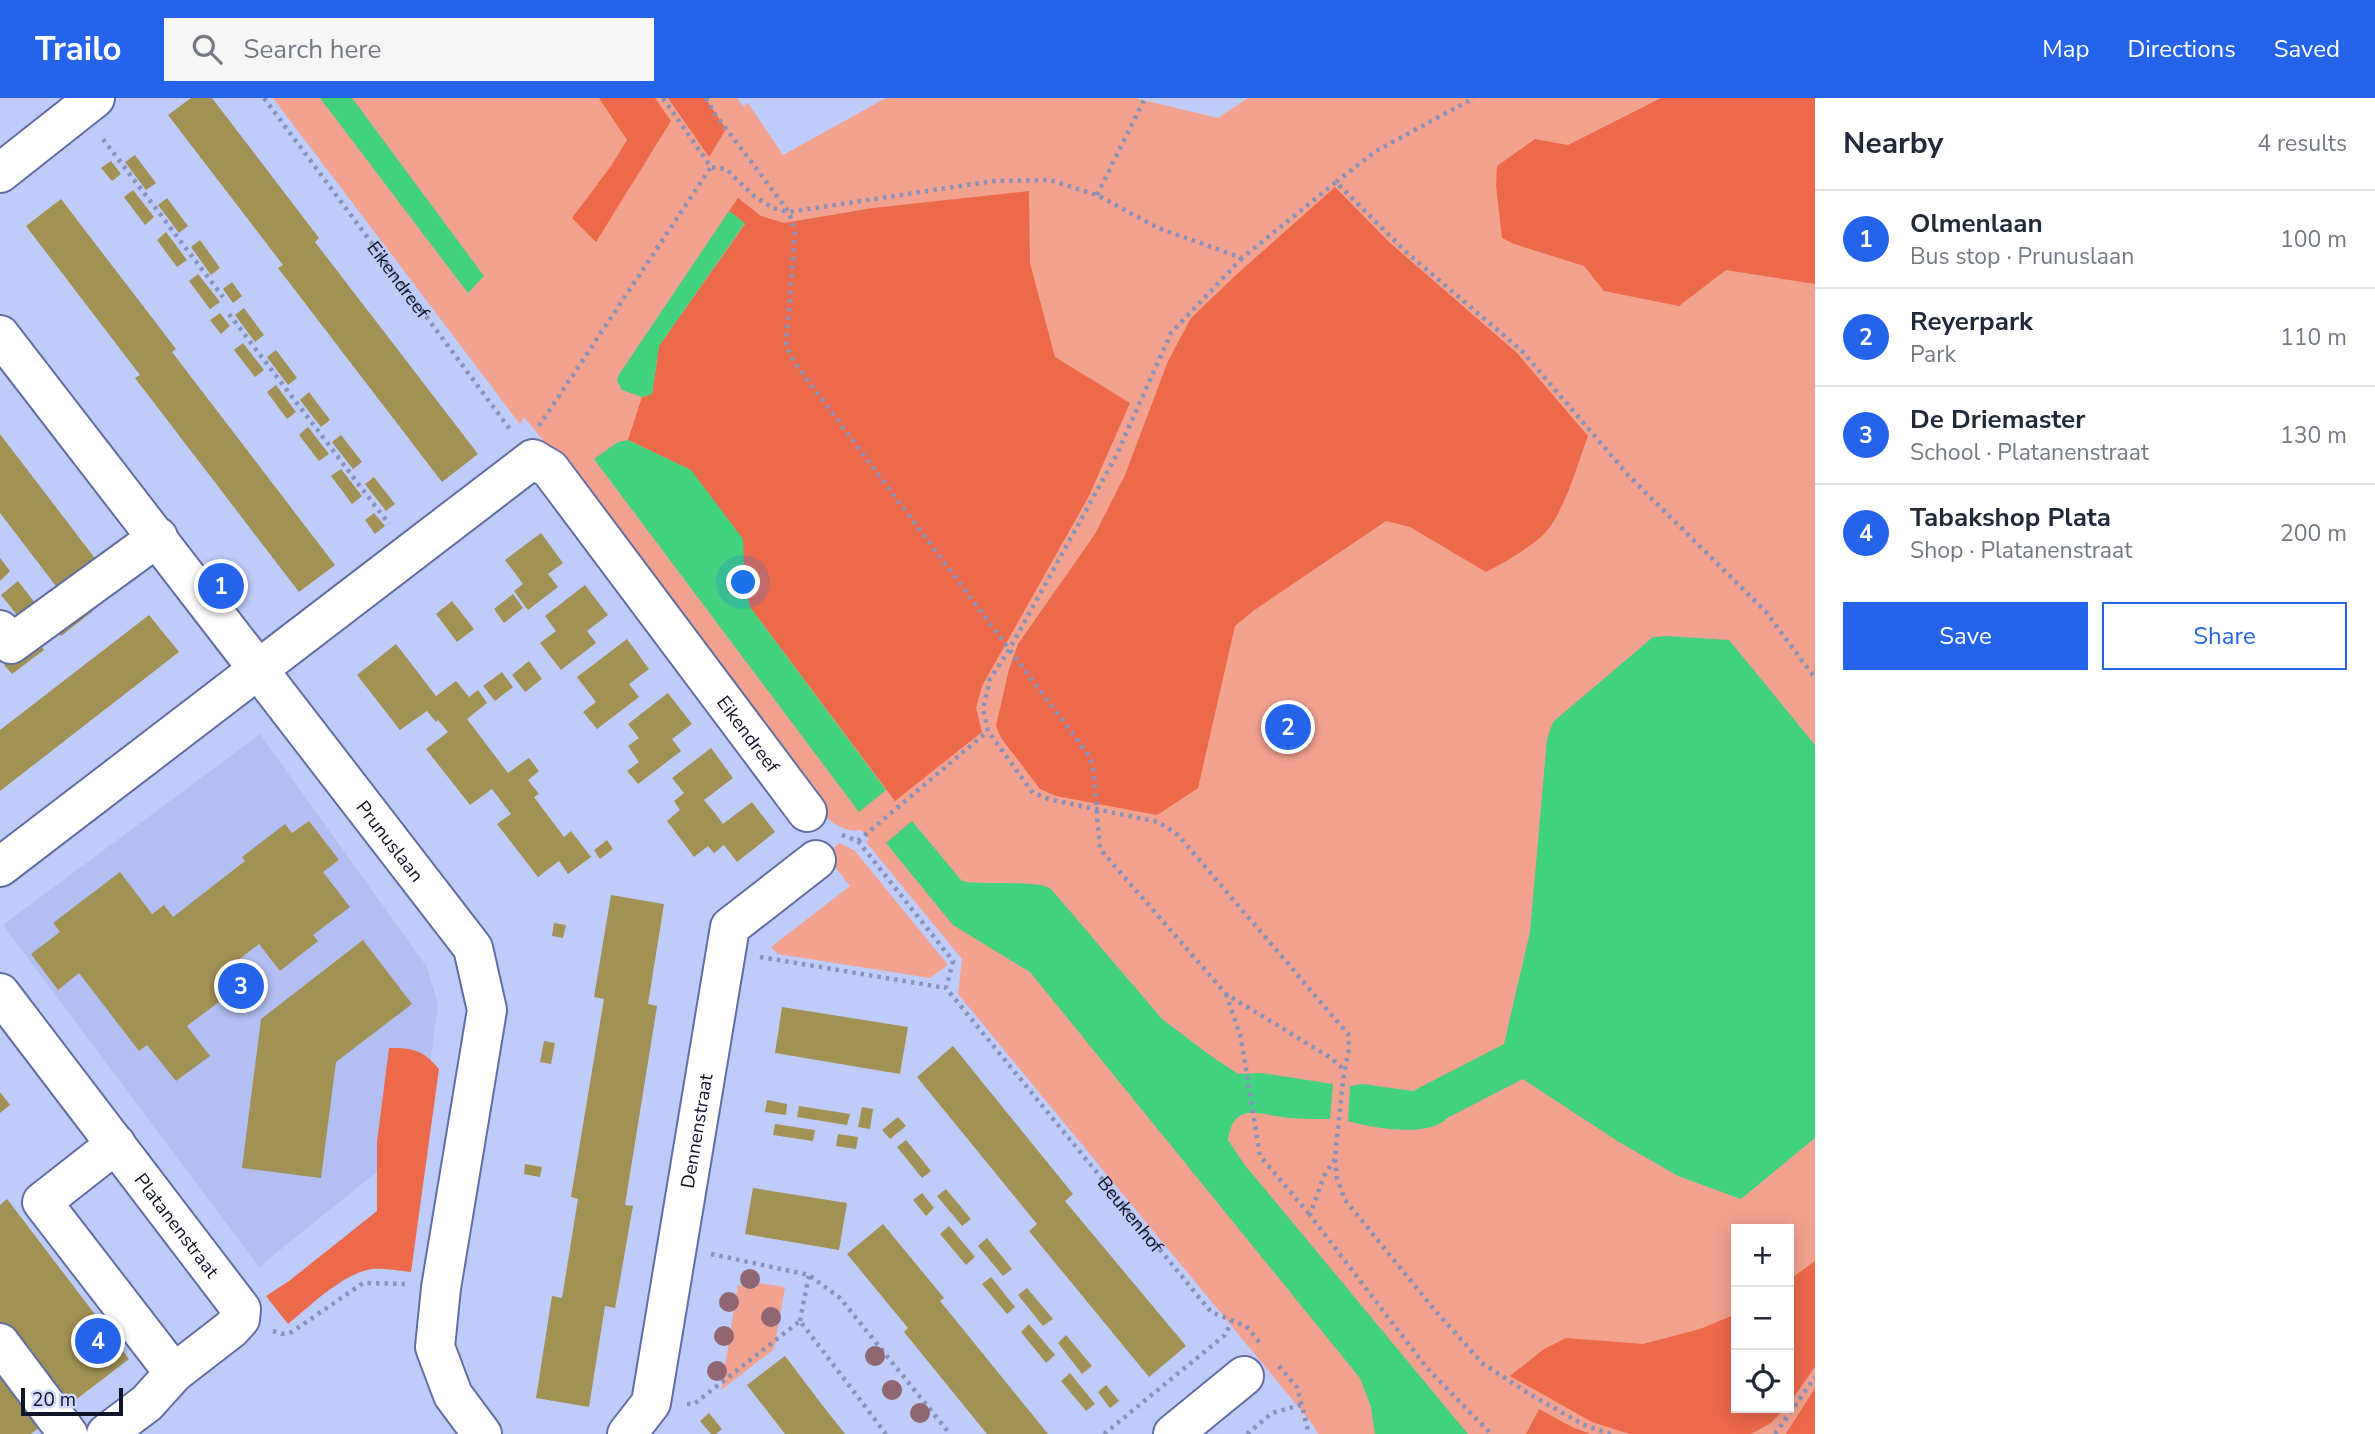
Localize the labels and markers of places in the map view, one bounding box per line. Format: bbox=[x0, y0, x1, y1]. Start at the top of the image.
pin: 1 bbox=[198, 560, 244, 612]
pin: 2 bbox=[1265, 701, 1311, 753]
pin: 3 bbox=[218, 960, 264, 1012]
pin: 4 bbox=[75, 1315, 121, 1367]

